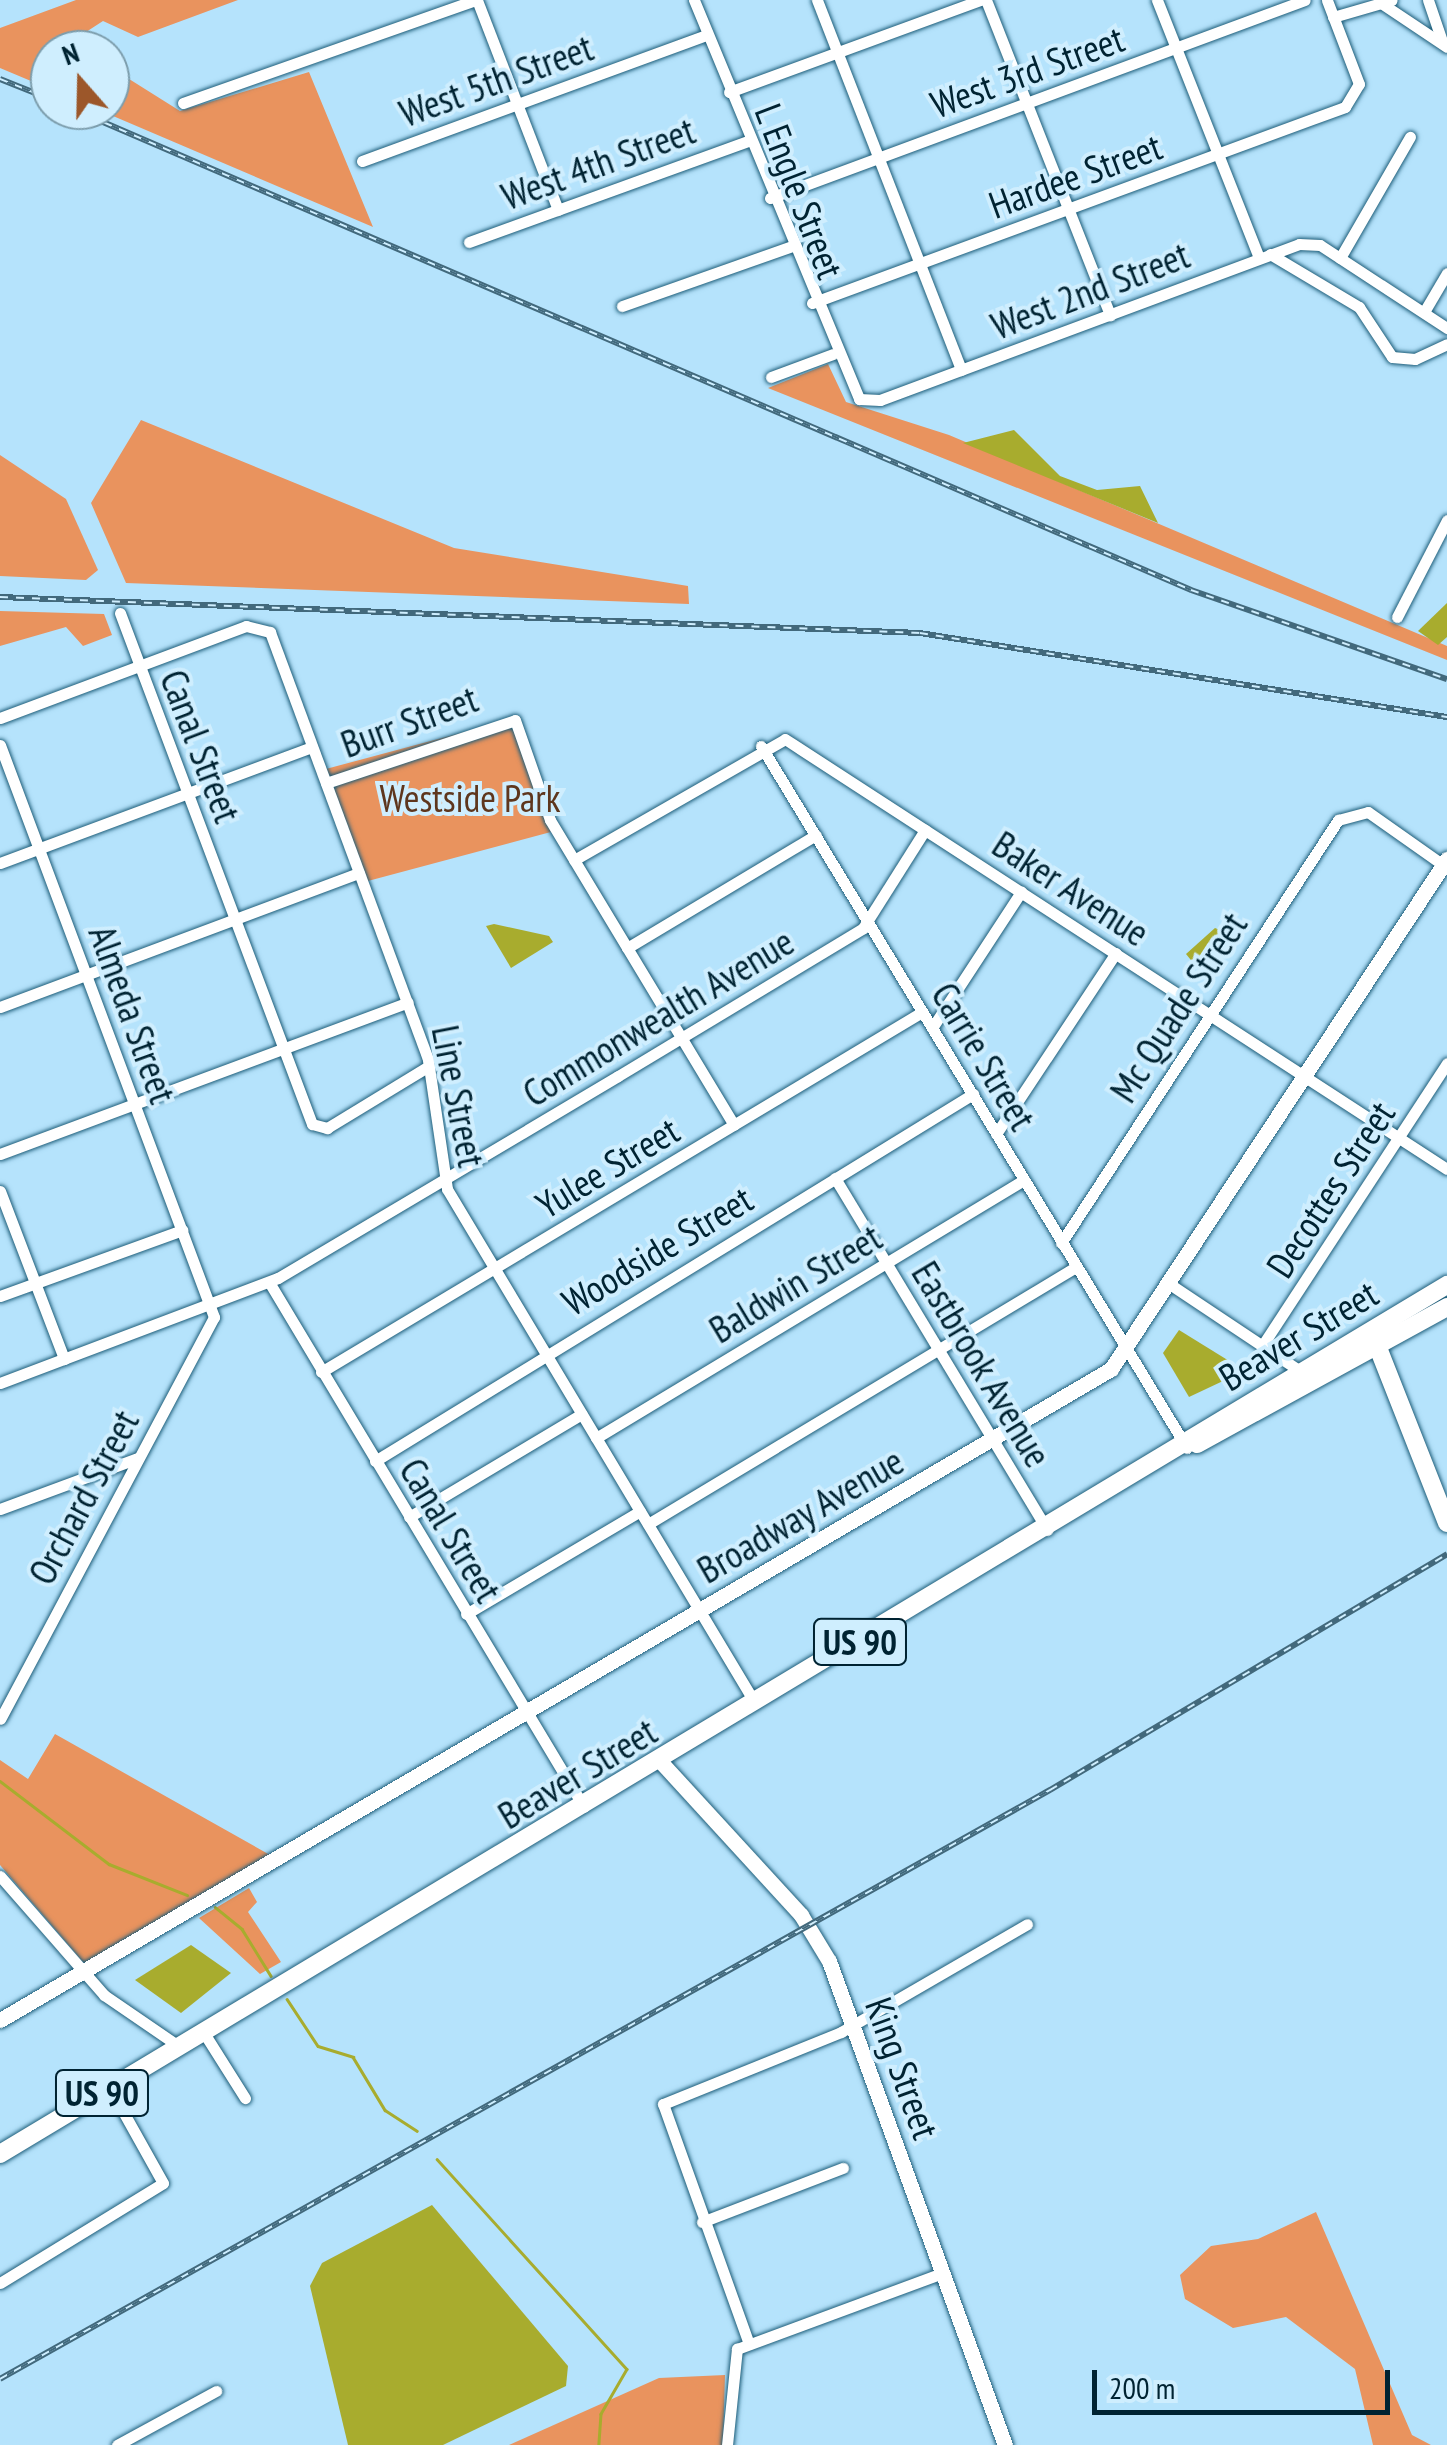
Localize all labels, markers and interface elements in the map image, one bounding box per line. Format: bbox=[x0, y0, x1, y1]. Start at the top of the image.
street label: West 3rd Street bbox=[924, 15, 1130, 127]
street label: West 5th Street bbox=[393, 24, 599, 136]
north arrow bbox=[30, 30, 130, 130]
text: N bbox=[57, 33, 84, 73]
street label: L Engle Street bbox=[746, 97, 854, 285]
street label: West 4th Street bbox=[495, 107, 701, 219]
street label: Hardee Street bbox=[983, 123, 1167, 227]
street label: West 2nd Street bbox=[985, 231, 1195, 349]
street label: Canal Street bbox=[151, 663, 251, 829]
street label: Burr Street bbox=[335, 675, 483, 767]
park label: Westside Park bbox=[380, 775, 560, 821]
street label: Baker Avenue bbox=[984, 820, 1158, 956]
street label: Mc Quade Street bbox=[1100, 903, 1256, 1111]
street label: Commonwealth Avenue bbox=[514, 918, 802, 1116]
street label: Almeda Street bbox=[80, 919, 186, 1109]
street label: Carrie Street bbox=[922, 974, 1046, 1138]
street label: Line Street bbox=[423, 1021, 495, 1171]
street label: Decottes Street bbox=[1256, 1093, 1404, 1285]
street label: Yulee Street bbox=[527, 1107, 687, 1227]
street label: Woodside Street bbox=[554, 1176, 760, 1324]
street label: Baldwin Street bbox=[701, 1214, 889, 1352]
street label: Eastbrook Avenue bbox=[902, 1252, 1062, 1476]
street label: Beaver Street bbox=[1211, 1270, 1385, 1400]
street label: Orchard Street bbox=[18, 1402, 148, 1592]
street label: Broadway Avenue bbox=[688, 1437, 912, 1593]
street label: Canal Street bbox=[390, 1450, 512, 1610]
road number: US 90 bbox=[812, 1612, 908, 1672]
street label: Beaver Street bbox=[490, 1708, 664, 1838]
street label: King Street bbox=[856, 1991, 950, 2145]
road number: US 90 bbox=[54, 2063, 150, 2123]
scale bar bbox=[1097, 2350, 1394, 2412]
text: 200 m bbox=[1109, 2368, 1175, 2407]

